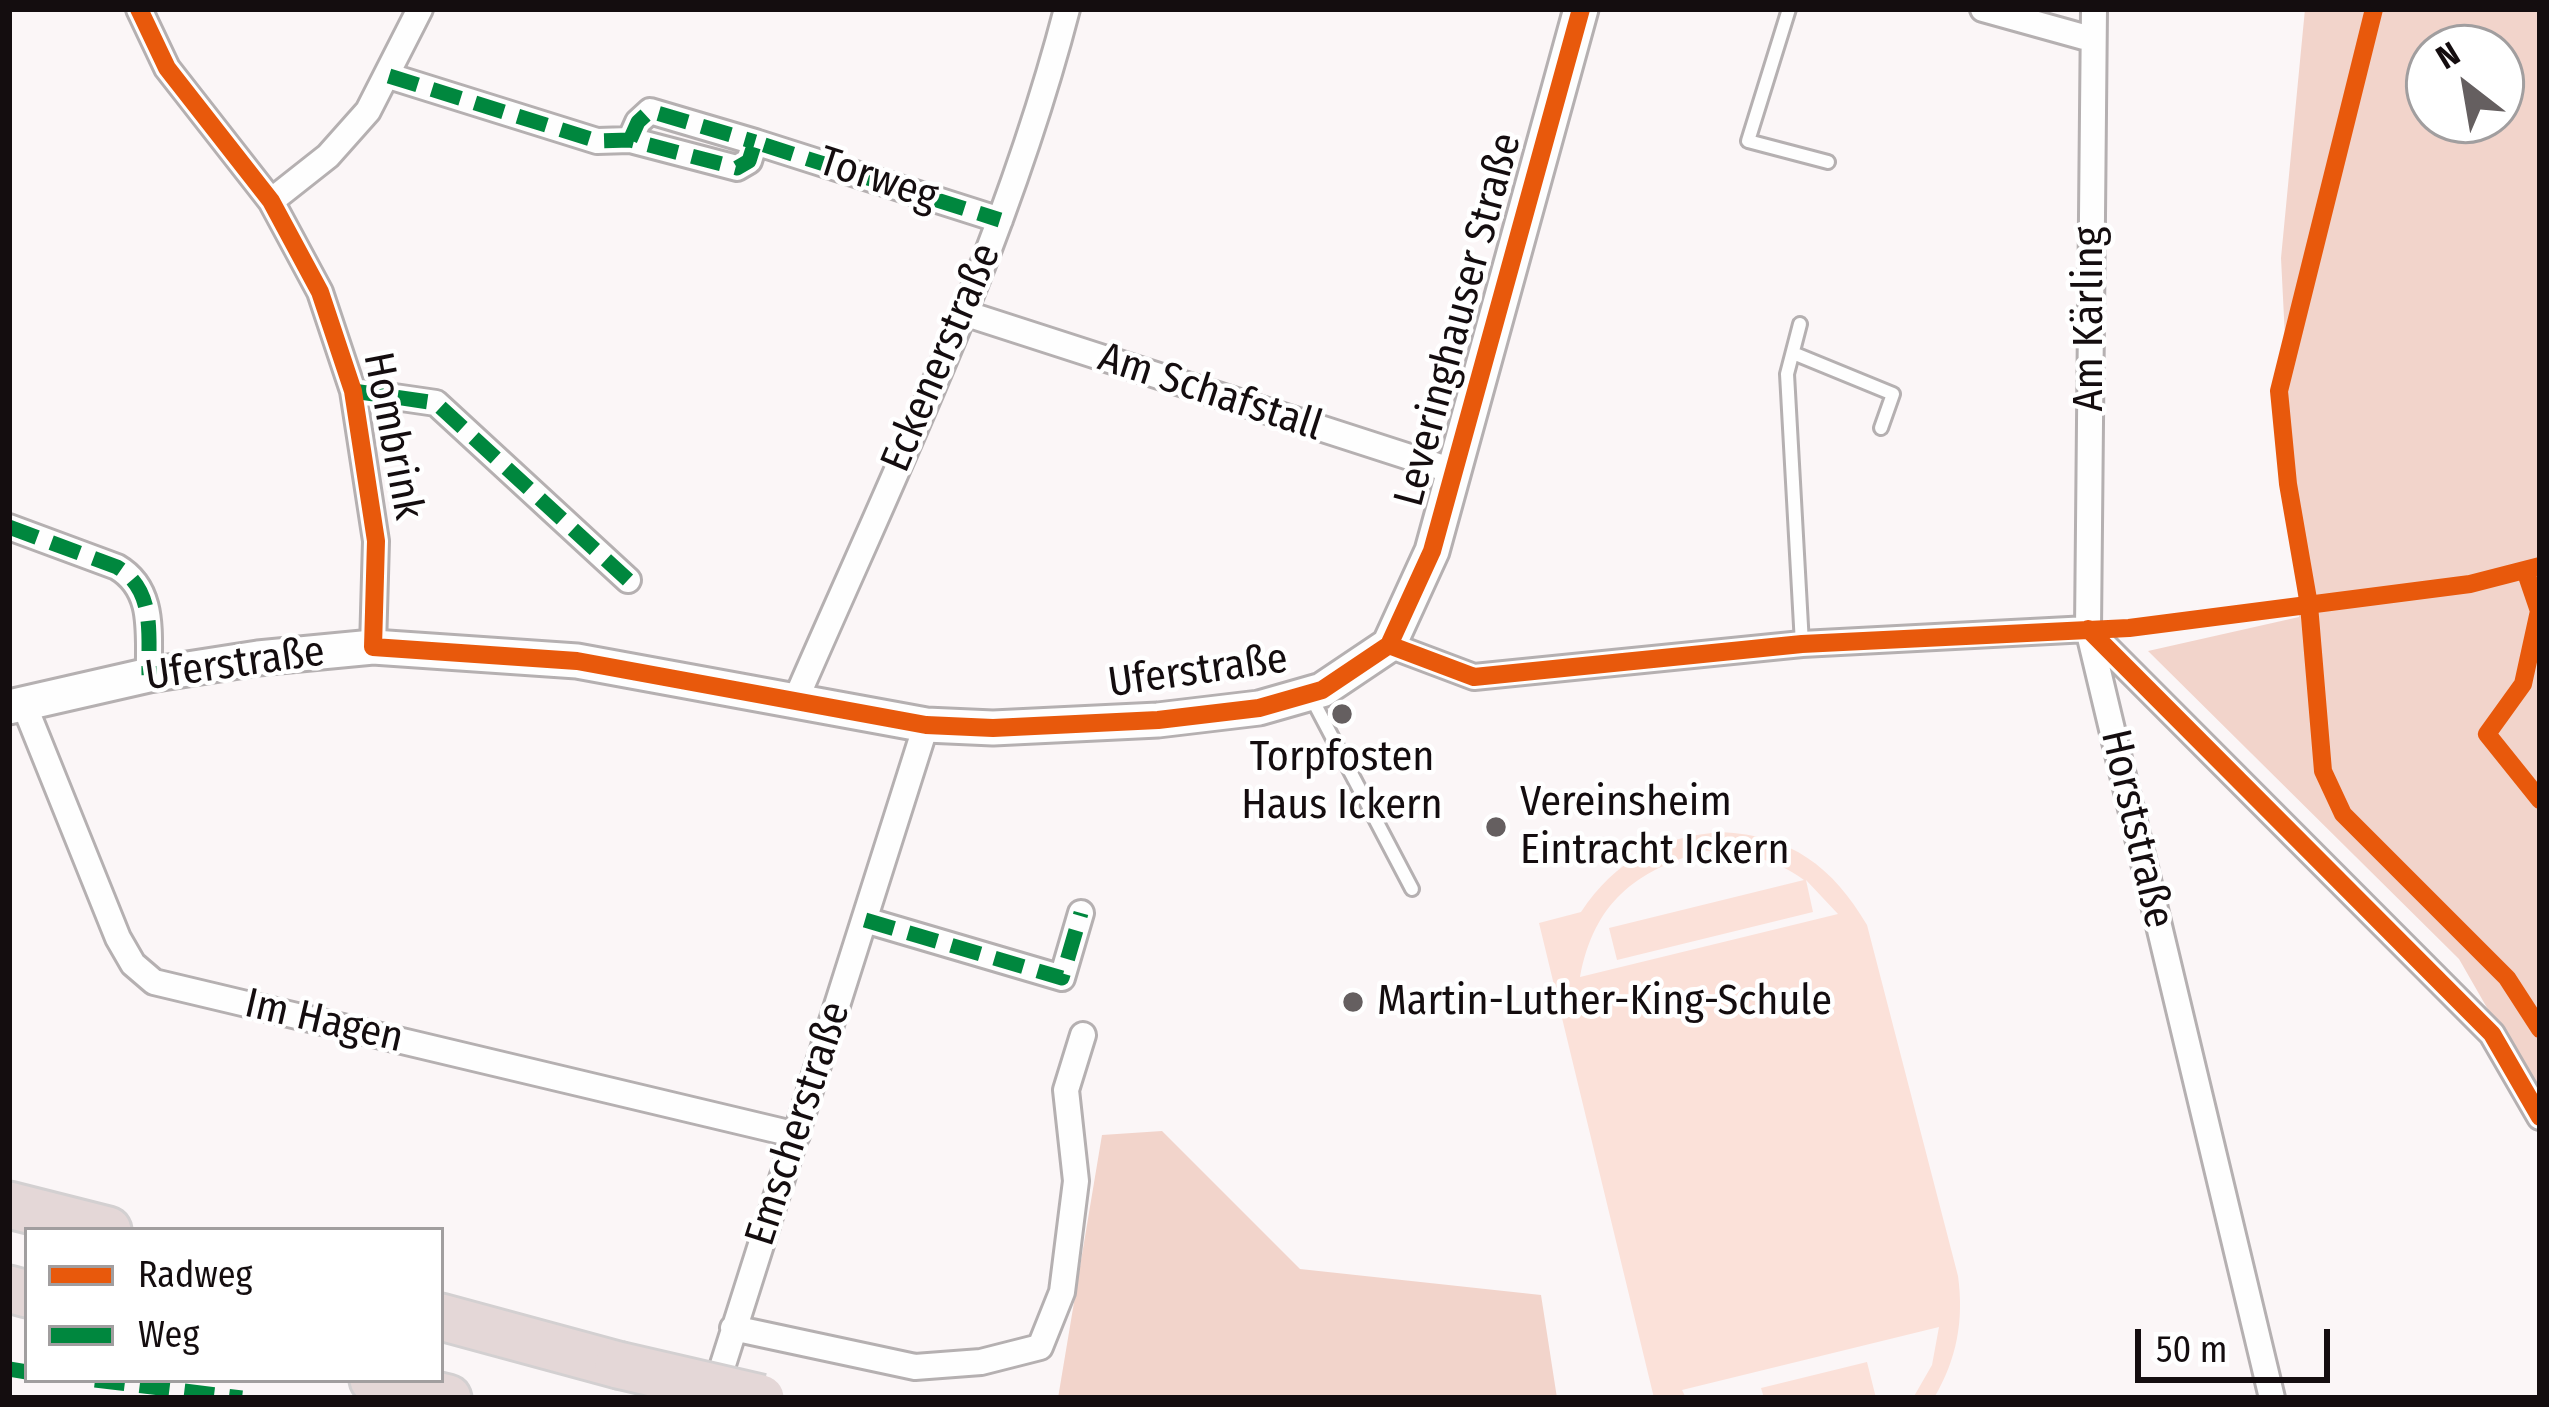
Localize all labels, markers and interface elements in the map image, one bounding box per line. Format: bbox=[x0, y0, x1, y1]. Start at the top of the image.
north arrow bbox=[2405, 24, 2525, 144]
text: N bbox=[2429, 33, 2467, 78]
street label: Leveringhauser Straße bbox=[1385, 128, 1533, 512]
street label: Torweg bbox=[812, 137, 944, 223]
street label: Am Kärling bbox=[2065, 227, 2115, 411]
street label: Eckenerstraße bbox=[871, 237, 1013, 479]
street label: Am Schafstall bbox=[1092, 333, 1328, 453]
street label: Hombrink bbox=[351, 348, 433, 524]
street label: Uferstraße bbox=[142, 627, 328, 703]
street label: Uferstraße bbox=[1105, 634, 1291, 710]
marker: Torpfosten Haus Ickern bbox=[1329, 701, 1355, 727]
street label: Horststraße bbox=[2089, 725, 2183, 933]
place label: Torpfosten Haus Ickern bbox=[1241, 733, 1443, 831]
place label: Vereinsheim Eintracht Ickern bbox=[1520, 778, 1790, 876]
marker: Vereinsheim Eintracht Ickern bbox=[1483, 814, 1509, 840]
place label: Martin-Luther-King-Schule bbox=[1377, 977, 1832, 1027]
street label: Im Hagen bbox=[240, 979, 408, 1065]
marker: Martin-Luther-King-Schule bbox=[1340, 989, 1366, 1015]
street label: Emscherstraße bbox=[736, 996, 862, 1252]
legend bbox=[24, 1227, 444, 1383]
text: Radweg bbox=[138, 1253, 252, 1297]
scale bar bbox=[2141, 1305, 2336, 1379]
text: Weg bbox=[138, 1313, 199, 1357]
text: 50 m bbox=[2156, 1328, 2227, 1372]

